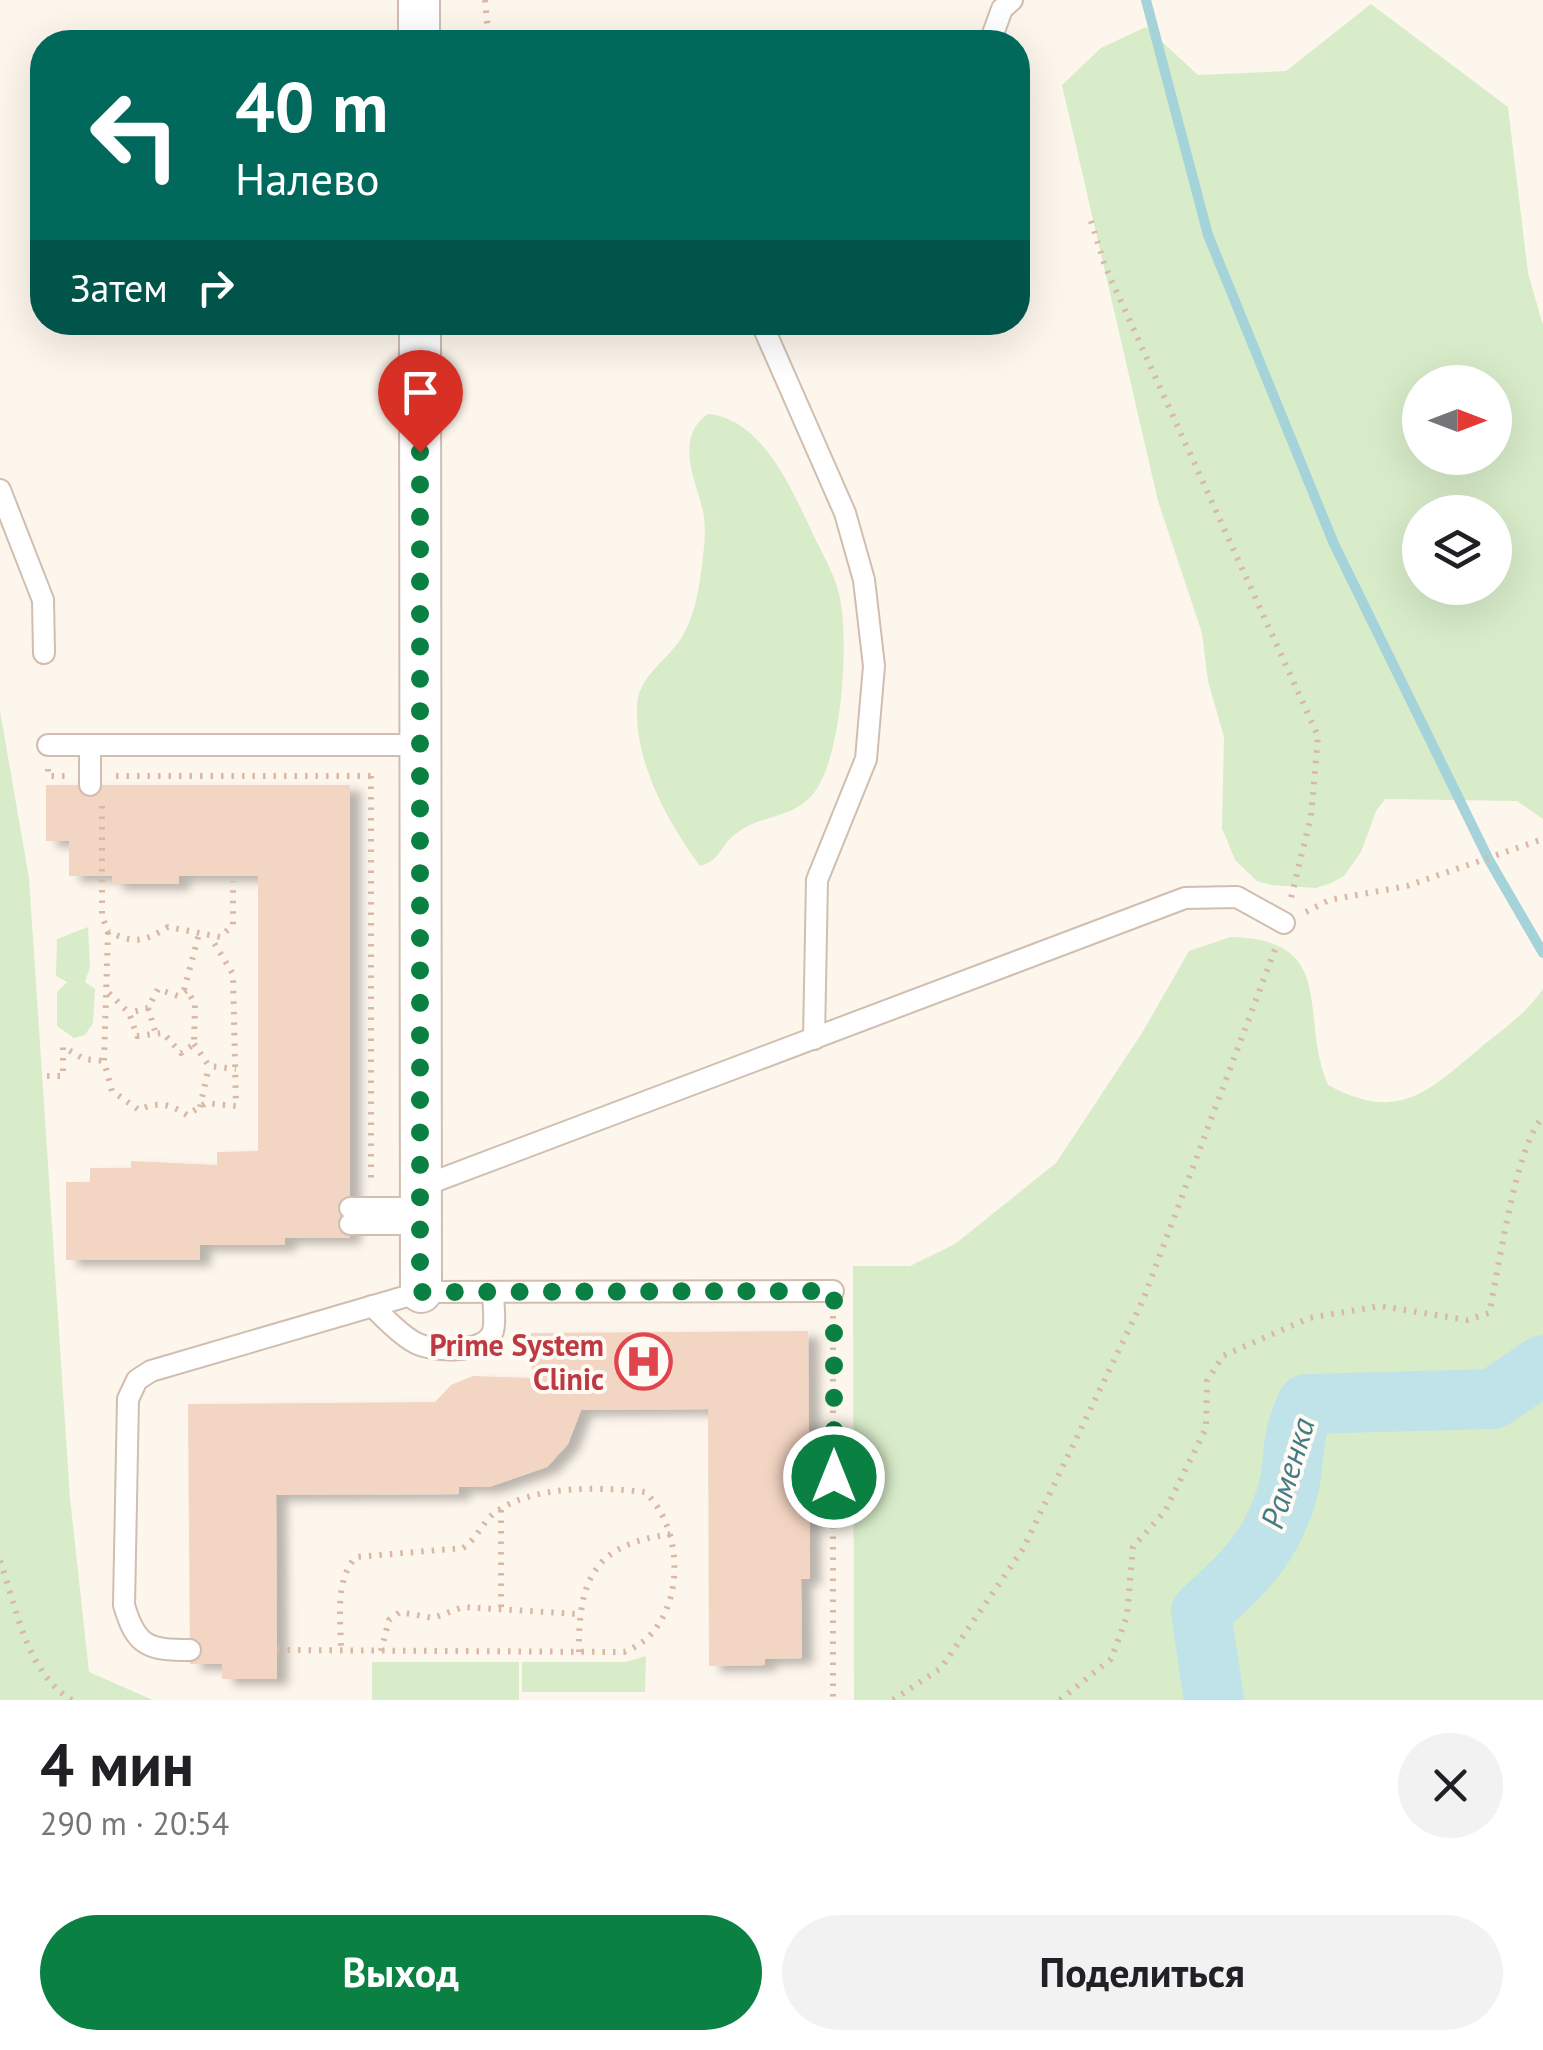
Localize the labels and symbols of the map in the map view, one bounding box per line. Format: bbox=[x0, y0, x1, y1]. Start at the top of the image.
pin bbox=[378, 350, 463, 453]
north arrow bbox=[1402, 365, 1512, 475]
place label: Prime System Clinic bbox=[430, 1325, 604, 1398]
hospital icon: Prime System Clinic bbox=[613, 1331, 673, 1391]
water label: Раменка bbox=[1250, 1412, 1324, 1533]
position arrow bbox=[782, 1425, 886, 1529]

